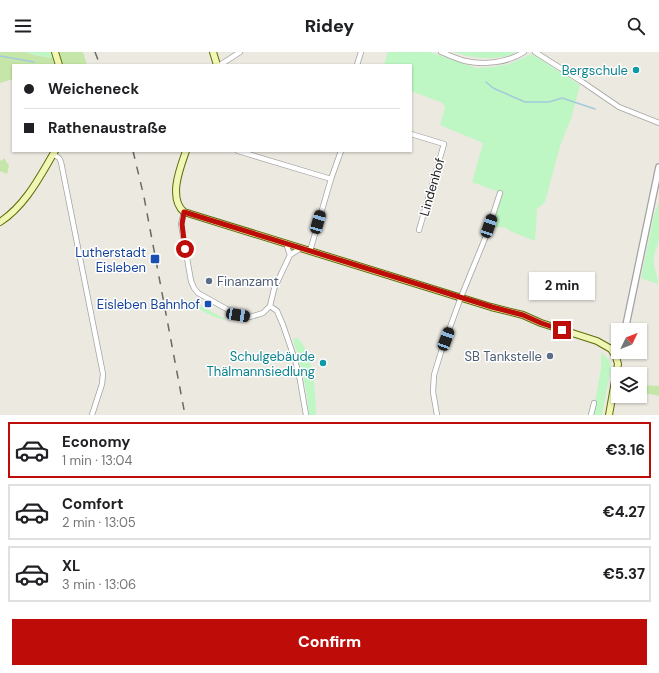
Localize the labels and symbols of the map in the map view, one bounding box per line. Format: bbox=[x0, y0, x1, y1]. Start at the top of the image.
place label: Bergschule bbox=[562, 62, 628, 79]
marker: Bergschule bbox=[631, 65, 641, 75]
street label: Lindenhof bbox=[416, 155, 449, 218]
car bbox=[309, 209, 327, 235]
car bbox=[479, 213, 499, 239]
route start bbox=[176, 240, 194, 258]
place label: Lutherstadt Eisleben bbox=[75, 244, 146, 276]
marker: Lutherstadt Eisleben bbox=[149, 253, 161, 265]
callout: 2 min bbox=[529, 272, 595, 300]
place label: Finanzamt bbox=[217, 273, 279, 290]
marker: Finanzamt bbox=[204, 276, 214, 286]
place label: Eisleben Bahnhof bbox=[97, 296, 201, 313]
marker: Eisleben Bahnhof bbox=[203, 299, 213, 309]
car bbox=[225, 307, 251, 323]
route end bbox=[553, 321, 571, 339]
north arrow bbox=[611, 323, 647, 359]
car bbox=[436, 326, 456, 352]
place label: Schulgebäude Thälmannsiedlung bbox=[206, 348, 315, 380]
place label: SB Tankstelle bbox=[464, 348, 542, 365]
marker: SB Tankstelle bbox=[545, 351, 555, 361]
marker: Schulgebäude Thälmannsiedlung bbox=[318, 358, 328, 368]

